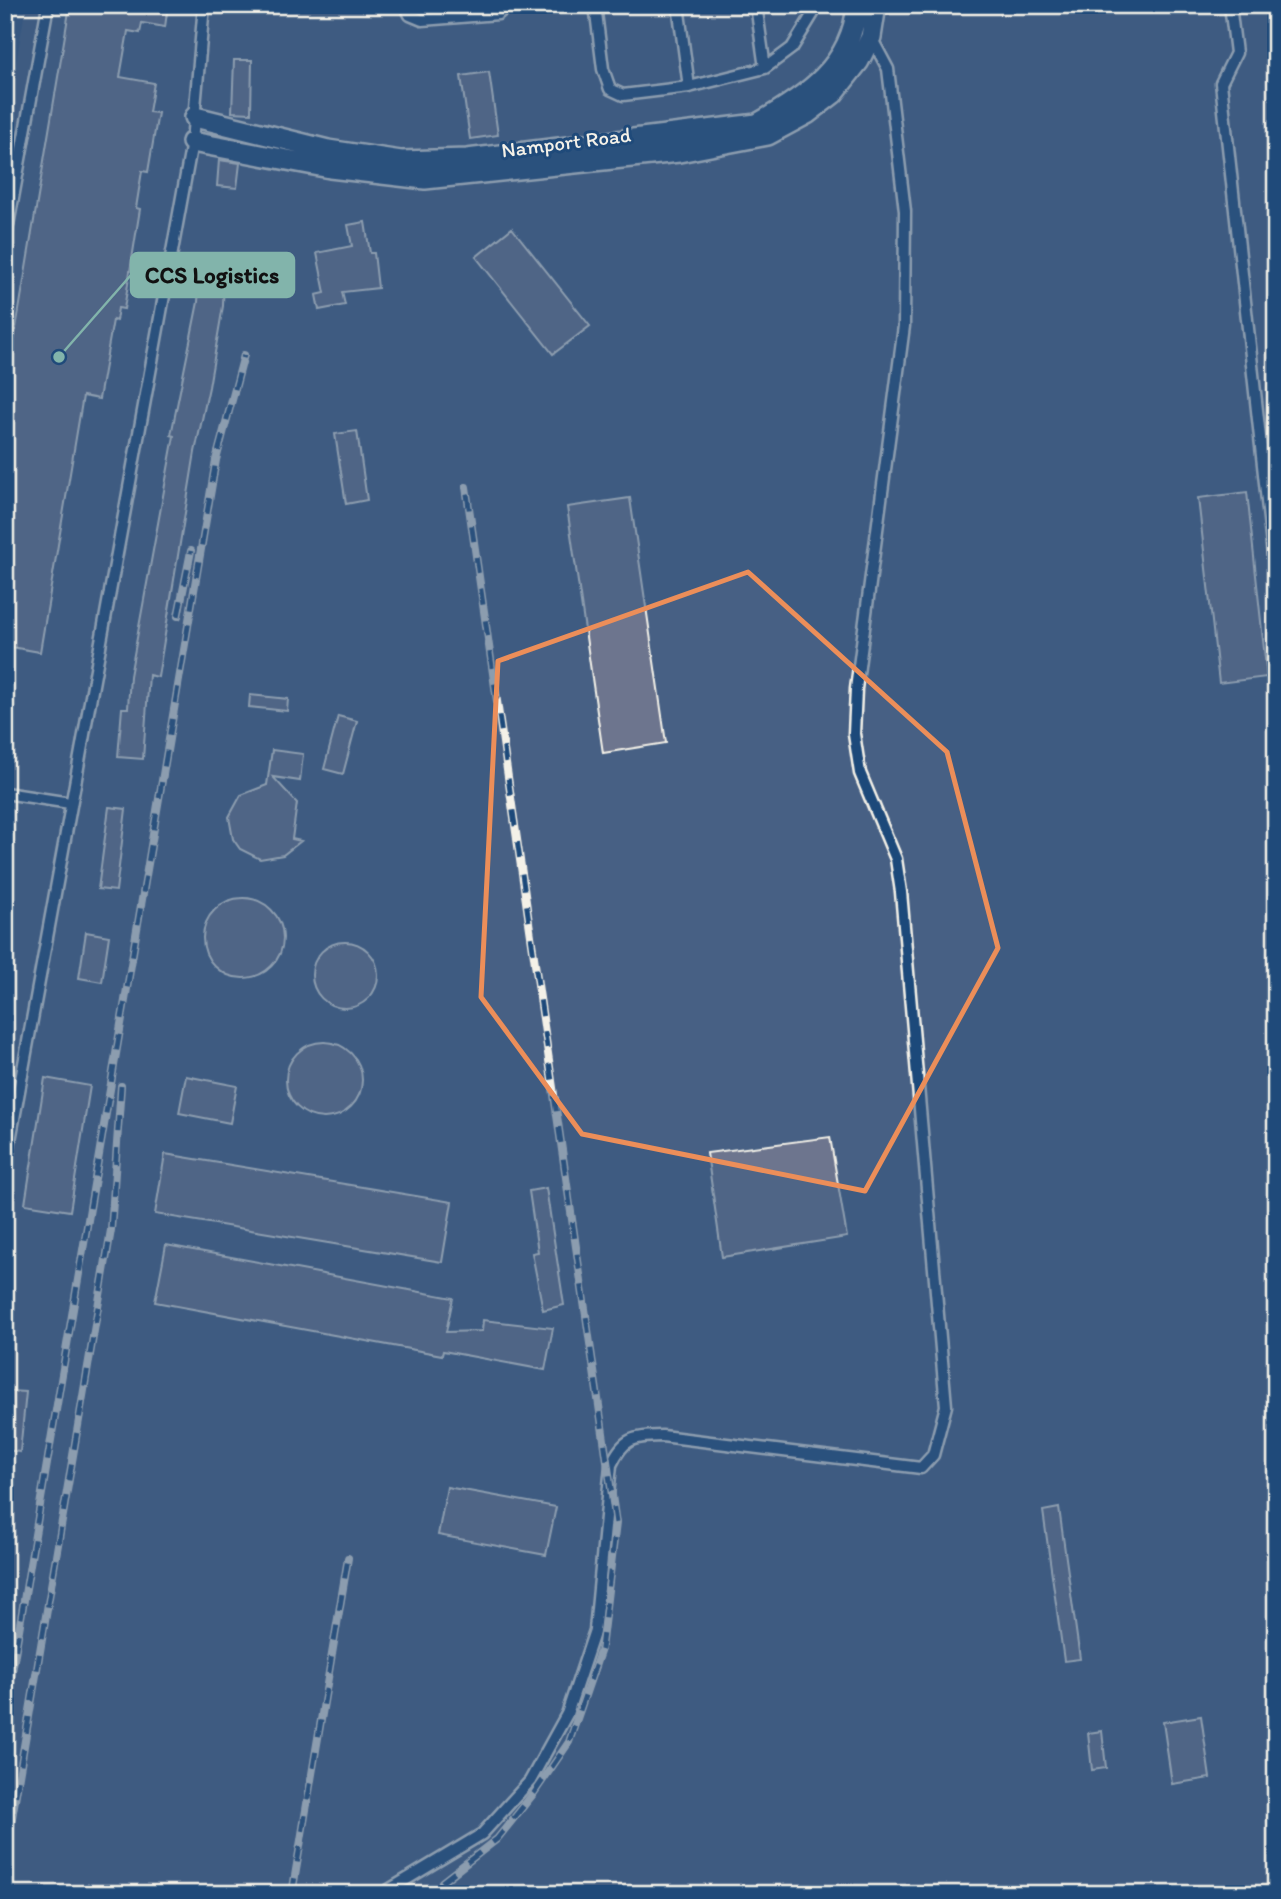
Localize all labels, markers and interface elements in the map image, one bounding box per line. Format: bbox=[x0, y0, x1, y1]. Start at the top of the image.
street label: Namport Road bbox=[500, 122, 632, 162]
callout: CCS Logistics bbox=[131, 253, 294, 297]
text: CCS Logistics bbox=[145, 261, 279, 289]

